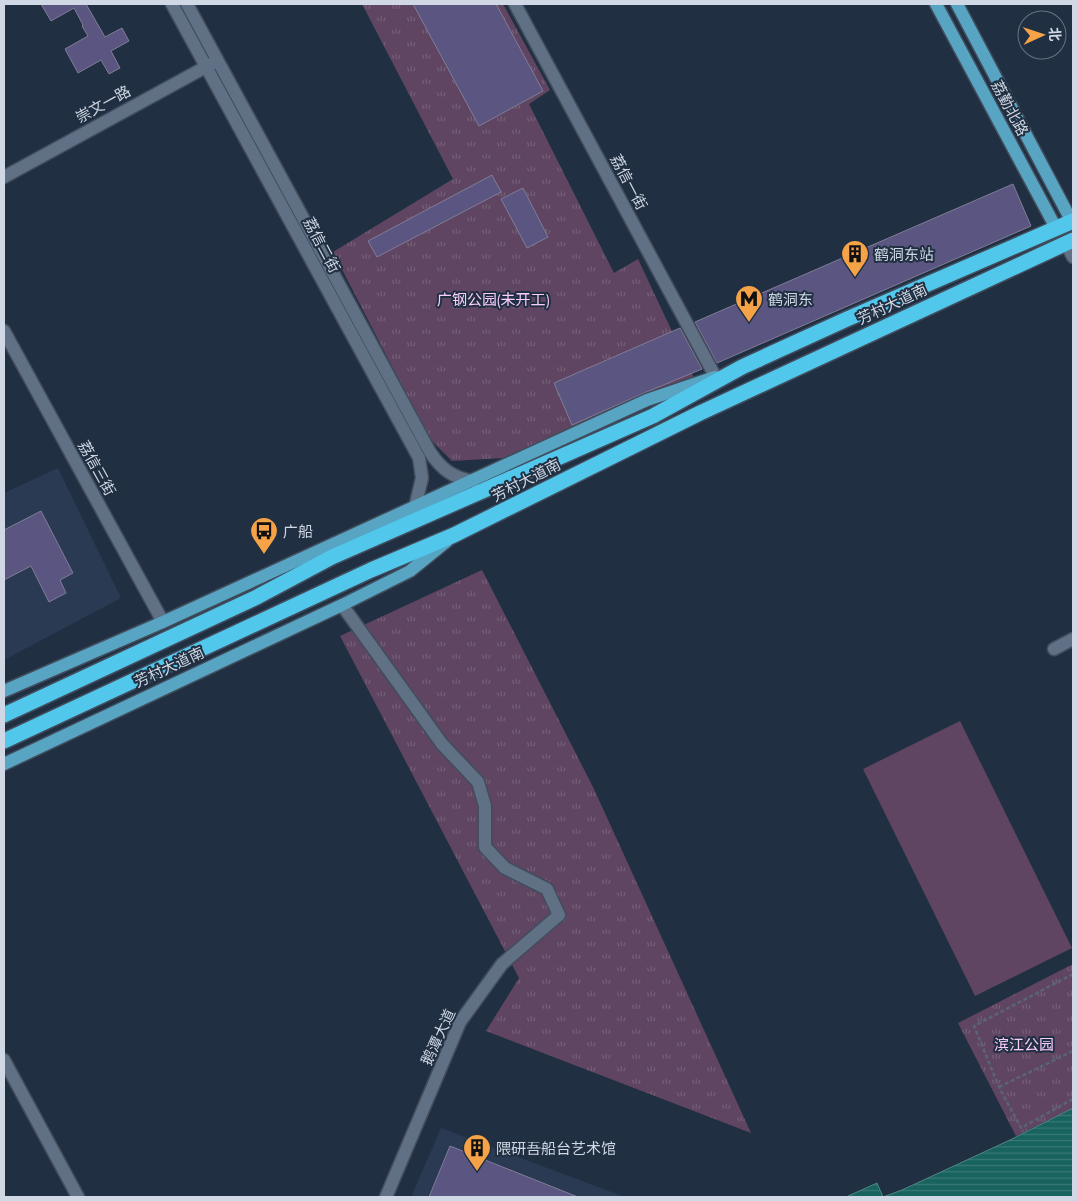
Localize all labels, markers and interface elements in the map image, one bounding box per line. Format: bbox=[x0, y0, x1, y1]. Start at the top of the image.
north arrow bbox=[1017, 10, 1067, 60]
text: 北 bbox=[1046, 27, 1064, 42]
street label: 荔勤北路 bbox=[988, 77, 1032, 139]
street label: 崇文一路 bbox=[72, 81, 134, 127]
street label: 荔信一街 bbox=[607, 151, 651, 213]
street label: 荔信二街 bbox=[300, 214, 344, 276]
building icon: 鹤洞东站 bbox=[840, 239, 870, 278]
place label: 鹤洞东站 bbox=[874, 245, 934, 264]
street label: 芳村大道南 bbox=[854, 280, 930, 328]
metro station icon: 鹤洞东 bbox=[734, 284, 764, 323]
park label: 广钢公园(未开工) bbox=[437, 290, 549, 309]
place label: 鹤洞东 bbox=[768, 290, 813, 309]
street label: 荔信三街 bbox=[74, 437, 120, 499]
street label: 芳村大道南 bbox=[488, 455, 564, 505]
bus stop icon: 广船 bbox=[249, 516, 279, 555]
place label: 广船 bbox=[283, 522, 313, 541]
street label: 芳村大道南 bbox=[131, 643, 207, 691]
street label: 鹅潭大道 bbox=[417, 1006, 459, 1068]
park label: 滨江公园 bbox=[994, 1035, 1054, 1054]
building icon: 隈研吾船台艺术馆 bbox=[462, 1133, 492, 1172]
place label: 隈研吾船台艺术馆 bbox=[496, 1139, 616, 1158]

